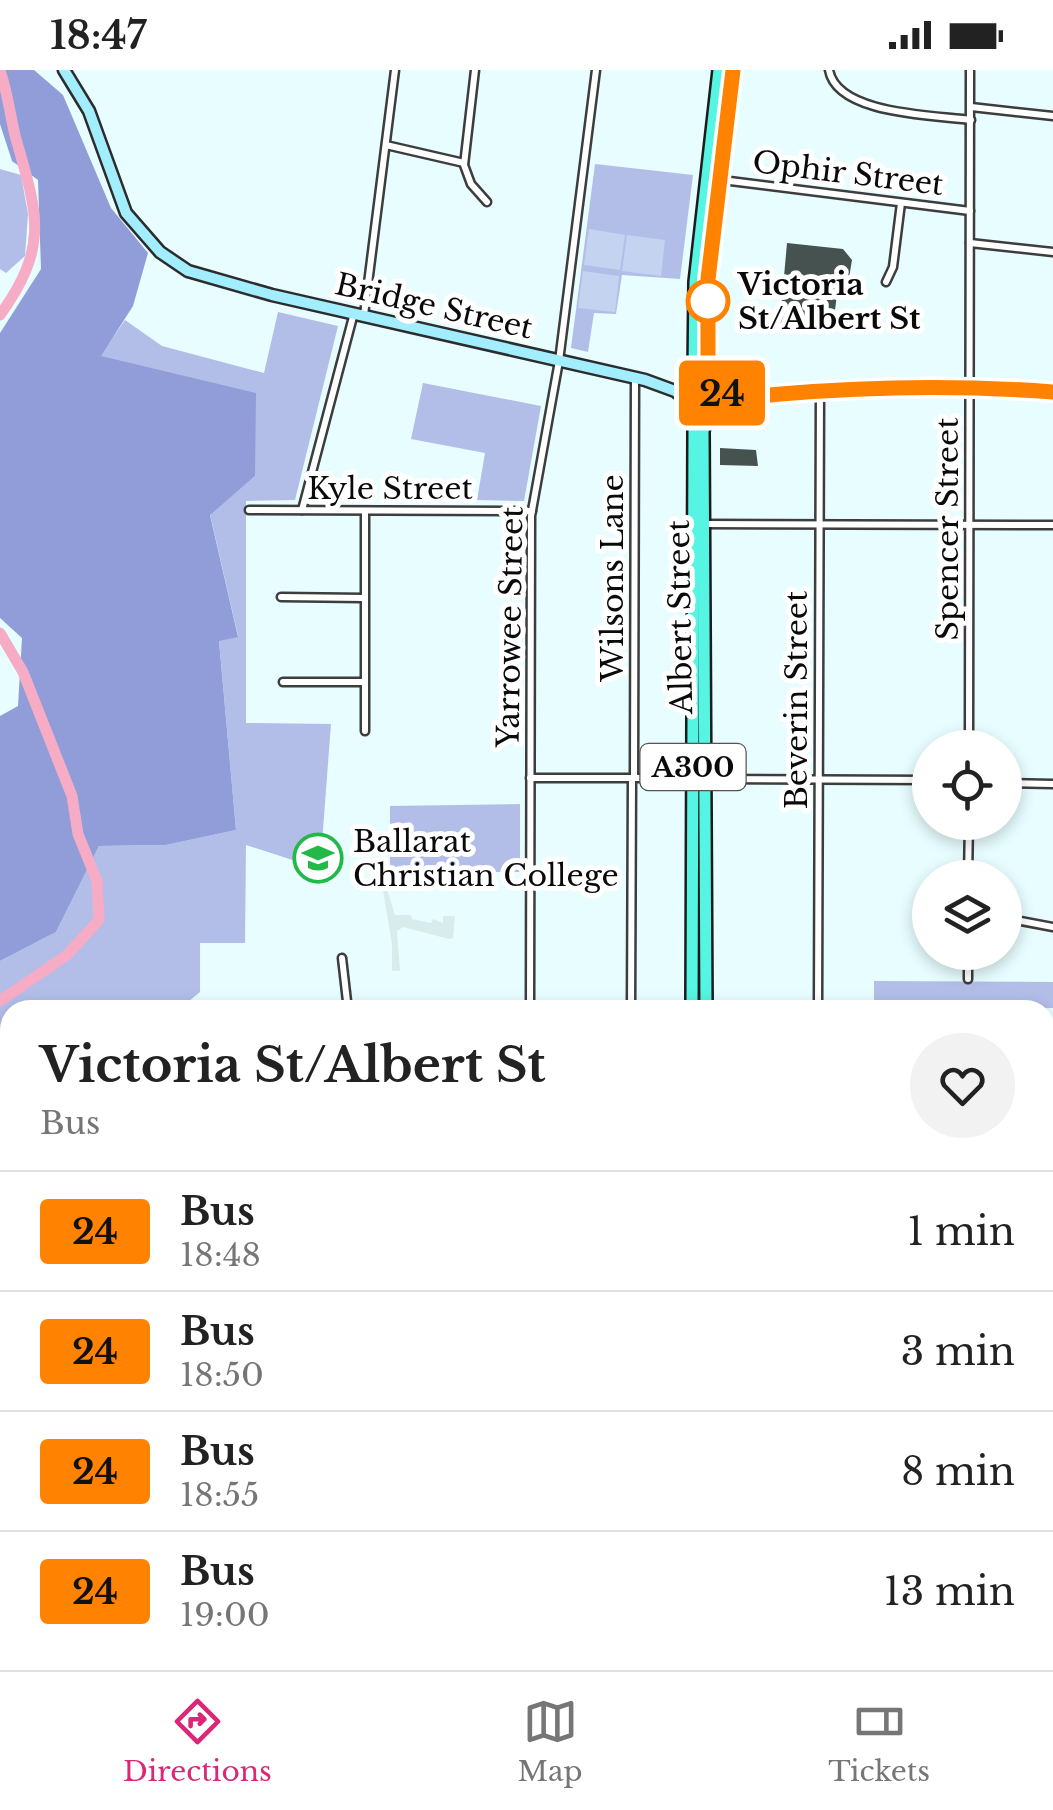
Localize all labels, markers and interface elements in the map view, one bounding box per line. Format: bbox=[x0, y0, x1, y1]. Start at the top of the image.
text: 18:47 bbox=[50, 12, 146, 59]
street label: Ophir Street bbox=[750, 143, 946, 203]
street label: Bridge Street bbox=[332, 265, 537, 347]
place label: Victoria St/Albert St bbox=[737, 266, 921, 337]
marker: Victoria St/Albert St bbox=[687, 280, 729, 322]
line badge: 24 bbox=[677, 360, 767, 426]
text: 24 bbox=[699, 372, 745, 415]
street label: Spencer Street bbox=[929, 417, 966, 641]
street label: Kyle Street bbox=[307, 470, 473, 507]
street label: Wilsons Lane bbox=[594, 474, 631, 683]
street label: Yarrowee Street bbox=[489, 505, 531, 749]
street label: Albert Street bbox=[660, 519, 700, 715]
street label: Beverin Street bbox=[778, 590, 815, 809]
map controls bbox=[912, 730, 1022, 970]
button: locate bbox=[912, 730, 1022, 840]
road number: A300 bbox=[640, 744, 746, 790]
place label: Ballarat Christian College bbox=[353, 823, 619, 894]
school or university icon: Ballarat Christian College bbox=[292, 832, 344, 884]
button: layers bbox=[912, 860, 1022, 970]
button: heart bbox=[910, 1033, 1015, 1138]
text: Victoria St/Albert St bbox=[40, 1035, 546, 1095]
text: Bus bbox=[40, 1103, 100, 1143]
text: Bus bbox=[180, 1188, 255, 1235]
text: 1 min bbox=[907, 1208, 1015, 1255]
text: 24 bbox=[72, 1210, 118, 1253]
text: 18:48 bbox=[180, 1235, 261, 1275]
text: Bus bbox=[180, 1308, 255, 1355]
text: 3 min bbox=[901, 1328, 1015, 1375]
text: 24 bbox=[72, 1330, 118, 1373]
text: 18:50 bbox=[180, 1355, 264, 1395]
text: Bus bbox=[180, 1428, 255, 1475]
text: 8 min bbox=[901, 1448, 1015, 1495]
text: 24 bbox=[72, 1450, 118, 1493]
text: 18:55 bbox=[180, 1475, 259, 1515]
text: Bus bbox=[180, 1548, 255, 1595]
text: 13 min bbox=[884, 1568, 1015, 1615]
text: 24 bbox=[72, 1570, 118, 1613]
text: 19:00 bbox=[180, 1595, 270, 1635]
tab: Directions bbox=[123, 1694, 272, 1789]
tab: Map bbox=[518, 1694, 583, 1789]
tab: Tickets bbox=[828, 1694, 930, 1789]

